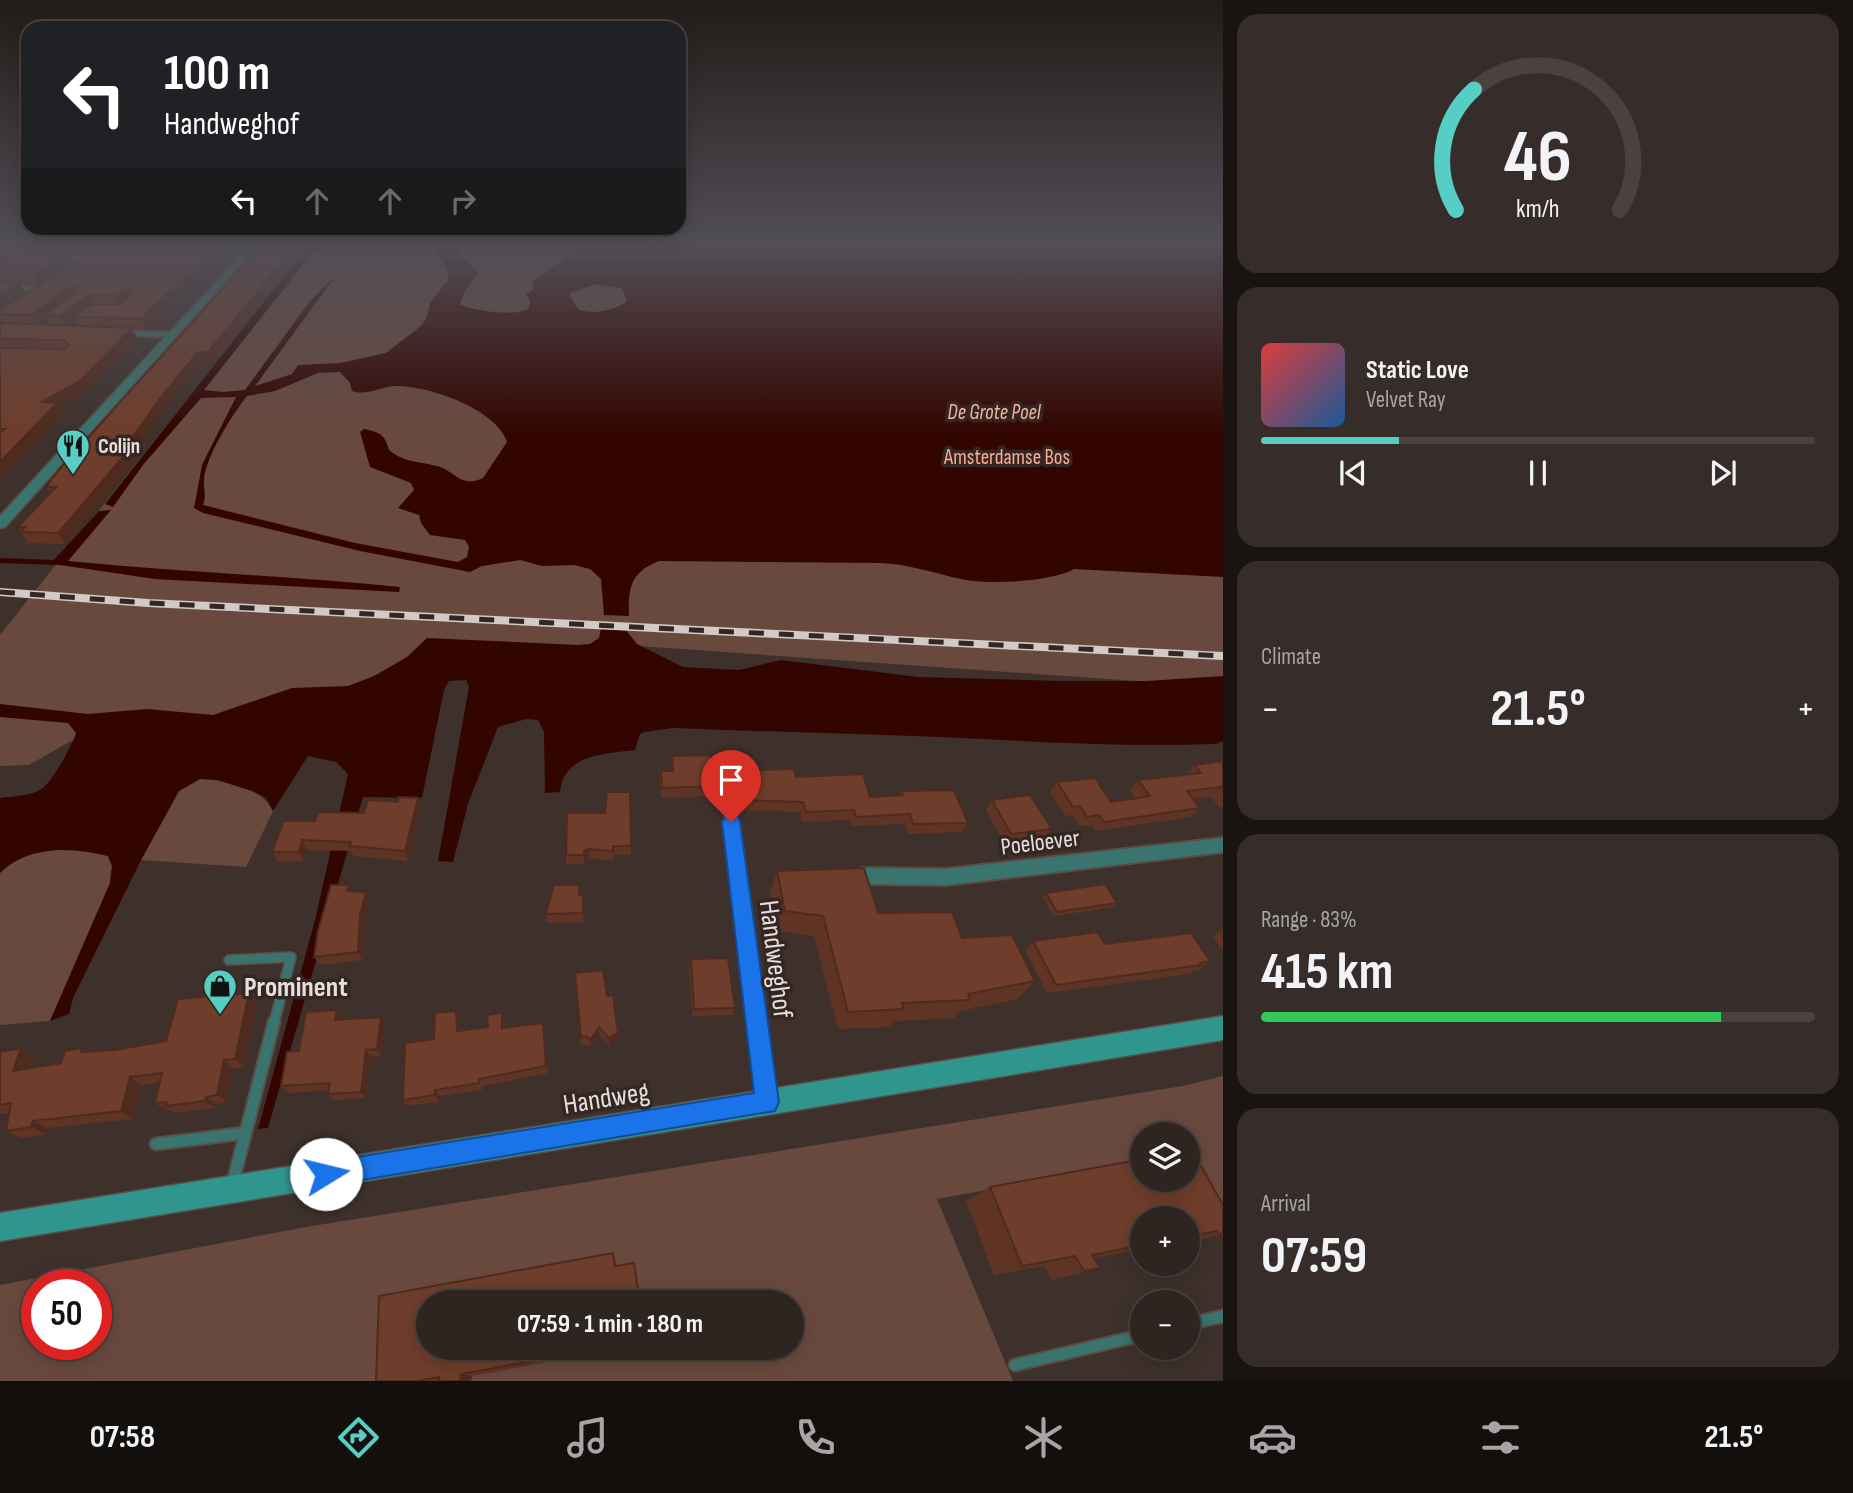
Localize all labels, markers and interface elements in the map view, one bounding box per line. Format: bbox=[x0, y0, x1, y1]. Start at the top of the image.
text: 100 m bbox=[164, 45, 270, 104]
icon: left bbox=[49, 49, 140, 140]
text: Handweghof bbox=[164, 105, 299, 144]
text: 46 bbox=[1504, 114, 1572, 202]
icon: left bbox=[225, 182, 263, 220]
icon: ahead bbox=[298, 182, 336, 220]
icon: ahead bbox=[371, 182, 409, 220]
icon: right bbox=[444, 182, 482, 220]
text: km/h bbox=[1516, 194, 1560, 225]
text: Static Love bbox=[1366, 355, 1469, 386]
text: Velvet Ray bbox=[1366, 386, 1446, 414]
water label: De Grote Poel bbox=[948, 400, 1042, 425]
restaurant icon: Colijn bbox=[54, 427, 92, 476]
place label: Colijn bbox=[98, 434, 140, 459]
park label: Amsterdamse Bos bbox=[943, 445, 1070, 470]
icon: previous bbox=[1334, 454, 1372, 492]
icon: pause bbox=[1519, 454, 1557, 492]
icon: next bbox=[1704, 454, 1742, 492]
text: Climate bbox=[1261, 643, 1321, 671]
text: 21.5° bbox=[1490, 678, 1586, 741]
text: − bbox=[1261, 687, 1280, 732]
text: + bbox=[1796, 687, 1815, 732]
pin bbox=[701, 750, 761, 822]
icon: arrive bbox=[712, 761, 750, 799]
street label: Poeloever bbox=[999, 823, 1081, 862]
street label: Handweghof bbox=[752, 898, 799, 1021]
text: Range · 83% bbox=[1261, 906, 1357, 934]
text: 415 km bbox=[1261, 941, 1393, 1004]
shop icon: Prominent bbox=[201, 967, 239, 1016]
place label: Prominent bbox=[244, 971, 348, 1004]
street label: Handweg bbox=[561, 1075, 652, 1122]
map controls bbox=[1130, 1122, 1200, 1360]
button: layers bbox=[1130, 1122, 1200, 1192]
position arrow bbox=[289, 1137, 363, 1211]
text: Arrival bbox=[1261, 1190, 1310, 1218]
button: + bbox=[1130, 1206, 1200, 1276]
text: 07:59 bbox=[1261, 1225, 1367, 1288]
speed limit sign: 50 bbox=[21, 1269, 112, 1360]
button: − bbox=[1130, 1290, 1200, 1360]
text: 07:59 · 1 min · 180 m bbox=[517, 1309, 703, 1340]
icon: directions bbox=[334, 1413, 383, 1462]
icon: music bbox=[563, 1413, 612, 1462]
icon: phone bbox=[791, 1413, 840, 1462]
icon: climate bbox=[1019, 1413, 1068, 1462]
icon: car bbox=[1248, 1413, 1297, 1462]
icon: filters bbox=[1476, 1413, 1525, 1462]
text: 07:58 bbox=[90, 1418, 155, 1457]
text: 21.5° bbox=[1705, 1418, 1763, 1457]

